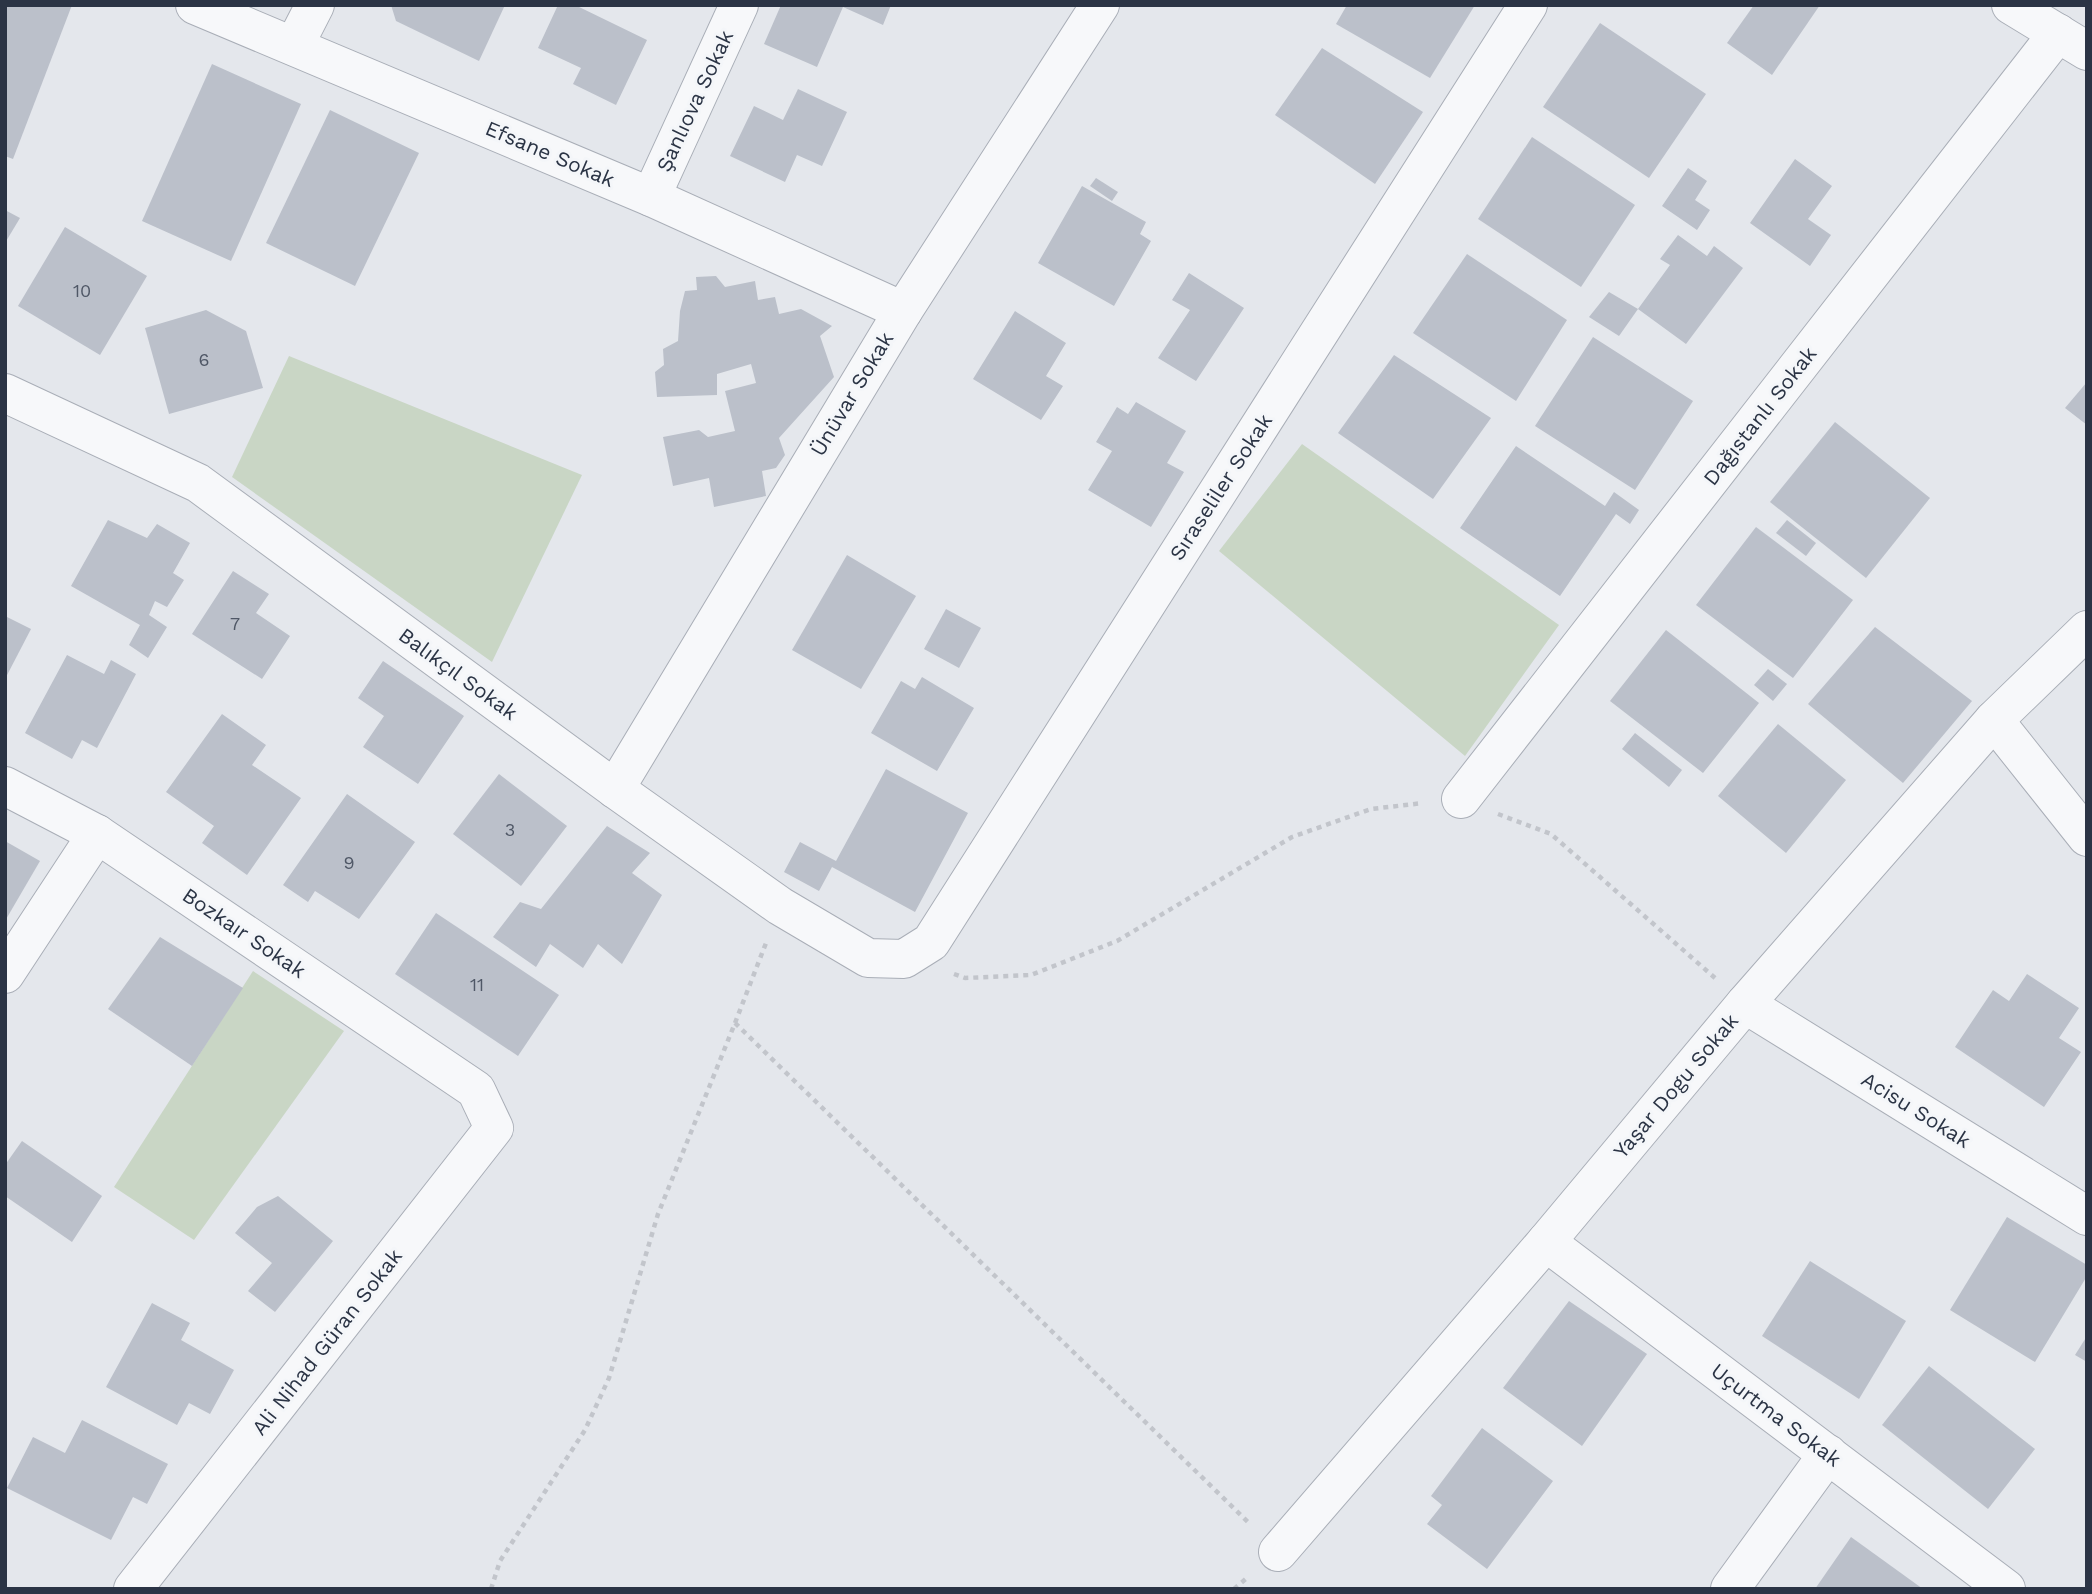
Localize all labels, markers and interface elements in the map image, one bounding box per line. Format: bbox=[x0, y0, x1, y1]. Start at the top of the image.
street label: Şanlıova Sokak bbox=[651, 26, 738, 176]
street label: Efsane Sokak bbox=[482, 115, 619, 192]
house number: 10 bbox=[73, 280, 91, 301]
street label: Ünüvar Sokak bbox=[805, 327, 898, 460]
street label: Dağıstanlı Sokak bbox=[1698, 341, 1822, 490]
house number: 6 bbox=[199, 349, 209, 370]
street label: Sıraseliler Sokak bbox=[1164, 409, 1277, 565]
house number: 7 bbox=[230, 613, 240, 634]
street label: Balıkçıl Sokak bbox=[394, 622, 523, 725]
house number: 3 bbox=[505, 819, 515, 840]
house number: 9 bbox=[343, 852, 355, 873]
street label: Bozkaır Sokak bbox=[178, 882, 311, 983]
house number: 11 bbox=[470, 974, 484, 995]
street label: Yaşar Dogu Sokak bbox=[1608, 1008, 1743, 1163]
street label: Acisu Sokak bbox=[1857, 1066, 1975, 1153]
street label: Ali Nihad Güran Sokak bbox=[246, 1244, 407, 1440]
street label: Uçurtma Sokak bbox=[1706, 1358, 1846, 1472]

